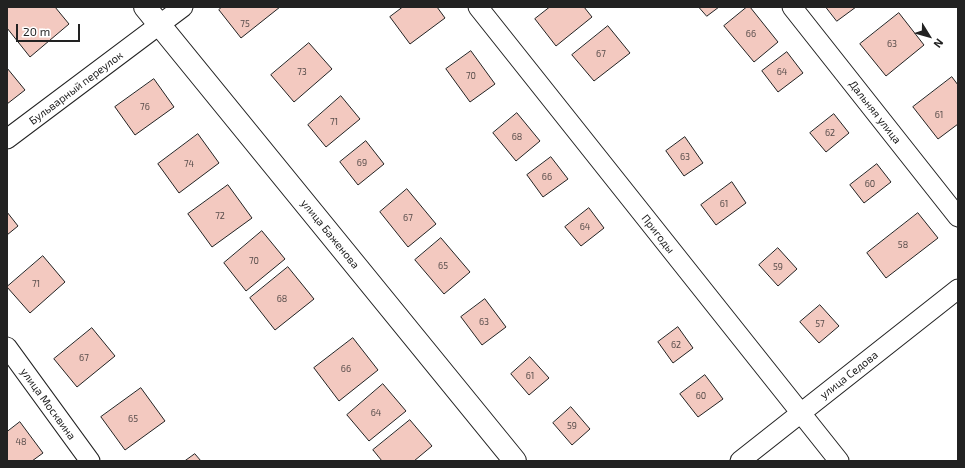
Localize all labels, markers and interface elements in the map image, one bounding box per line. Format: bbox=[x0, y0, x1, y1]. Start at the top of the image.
scale bar bbox=[18, 16, 82, 42]
north arrow bbox=[909, 16, 949, 56]
house number: 75 bbox=[240, 19, 250, 29]
text: 20 m bbox=[23, 24, 50, 38]
house number: 66 bbox=[746, 29, 756, 39]
text: N bbox=[931, 36, 947, 51]
house number: 63 bbox=[887, 39, 897, 49]
street label: Бульварный переулок bbox=[26, 48, 126, 128]
house number: 67 bbox=[596, 49, 606, 59]
house number: 73 bbox=[297, 67, 307, 77]
house number: 64 bbox=[777, 67, 787, 77]
house number: 70 bbox=[466, 71, 476, 81]
street label: Дальняя улица bbox=[846, 78, 904, 146]
house number: 76 bbox=[140, 102, 150, 112]
house number: 61 bbox=[935, 110, 943, 120]
house number: 71 bbox=[330, 117, 338, 127]
house number: 62 bbox=[825, 128, 835, 138]
house number: 68 bbox=[512, 132, 522, 142]
house number: 63 bbox=[680, 152, 690, 162]
house number: 69 bbox=[357, 158, 367, 168]
house number: 74 bbox=[184, 159, 194, 169]
house number: 66 bbox=[542, 172, 552, 182]
house number: 60 bbox=[865, 179, 875, 189]
street label: улица Баженова bbox=[298, 197, 362, 271]
house number: 61 bbox=[720, 199, 728, 209]
house number: 72 bbox=[215, 211, 225, 221]
street label: Пригоды bbox=[639, 212, 677, 256]
house number: 67 bbox=[403, 213, 413, 223]
house number: 64 bbox=[580, 222, 590, 232]
house number: 58 bbox=[898, 240, 908, 250]
house number: 70 bbox=[249, 256, 259, 266]
house number: 65 bbox=[438, 261, 448, 271]
house number: 59 bbox=[773, 262, 783, 272]
house number: 71 bbox=[32, 279, 40, 289]
house number: 68 bbox=[277, 294, 287, 304]
house number: 63 bbox=[479, 317, 489, 327]
house number: 57 bbox=[815, 319, 825, 329]
house number: 62 bbox=[671, 340, 681, 350]
street label: улица Седова bbox=[817, 348, 881, 402]
house number: 67 bbox=[79, 353, 89, 363]
house number: 66 bbox=[341, 364, 351, 374]
street label: улица Москвина bbox=[18, 366, 78, 442]
house number: 61 bbox=[526, 371, 534, 381]
house number: 60 bbox=[696, 391, 706, 401]
house number: 64 bbox=[371, 408, 381, 418]
house number: 65 bbox=[128, 414, 138, 424]
house number: 59 bbox=[567, 421, 577, 431]
house number: 48 bbox=[16, 437, 26, 447]

